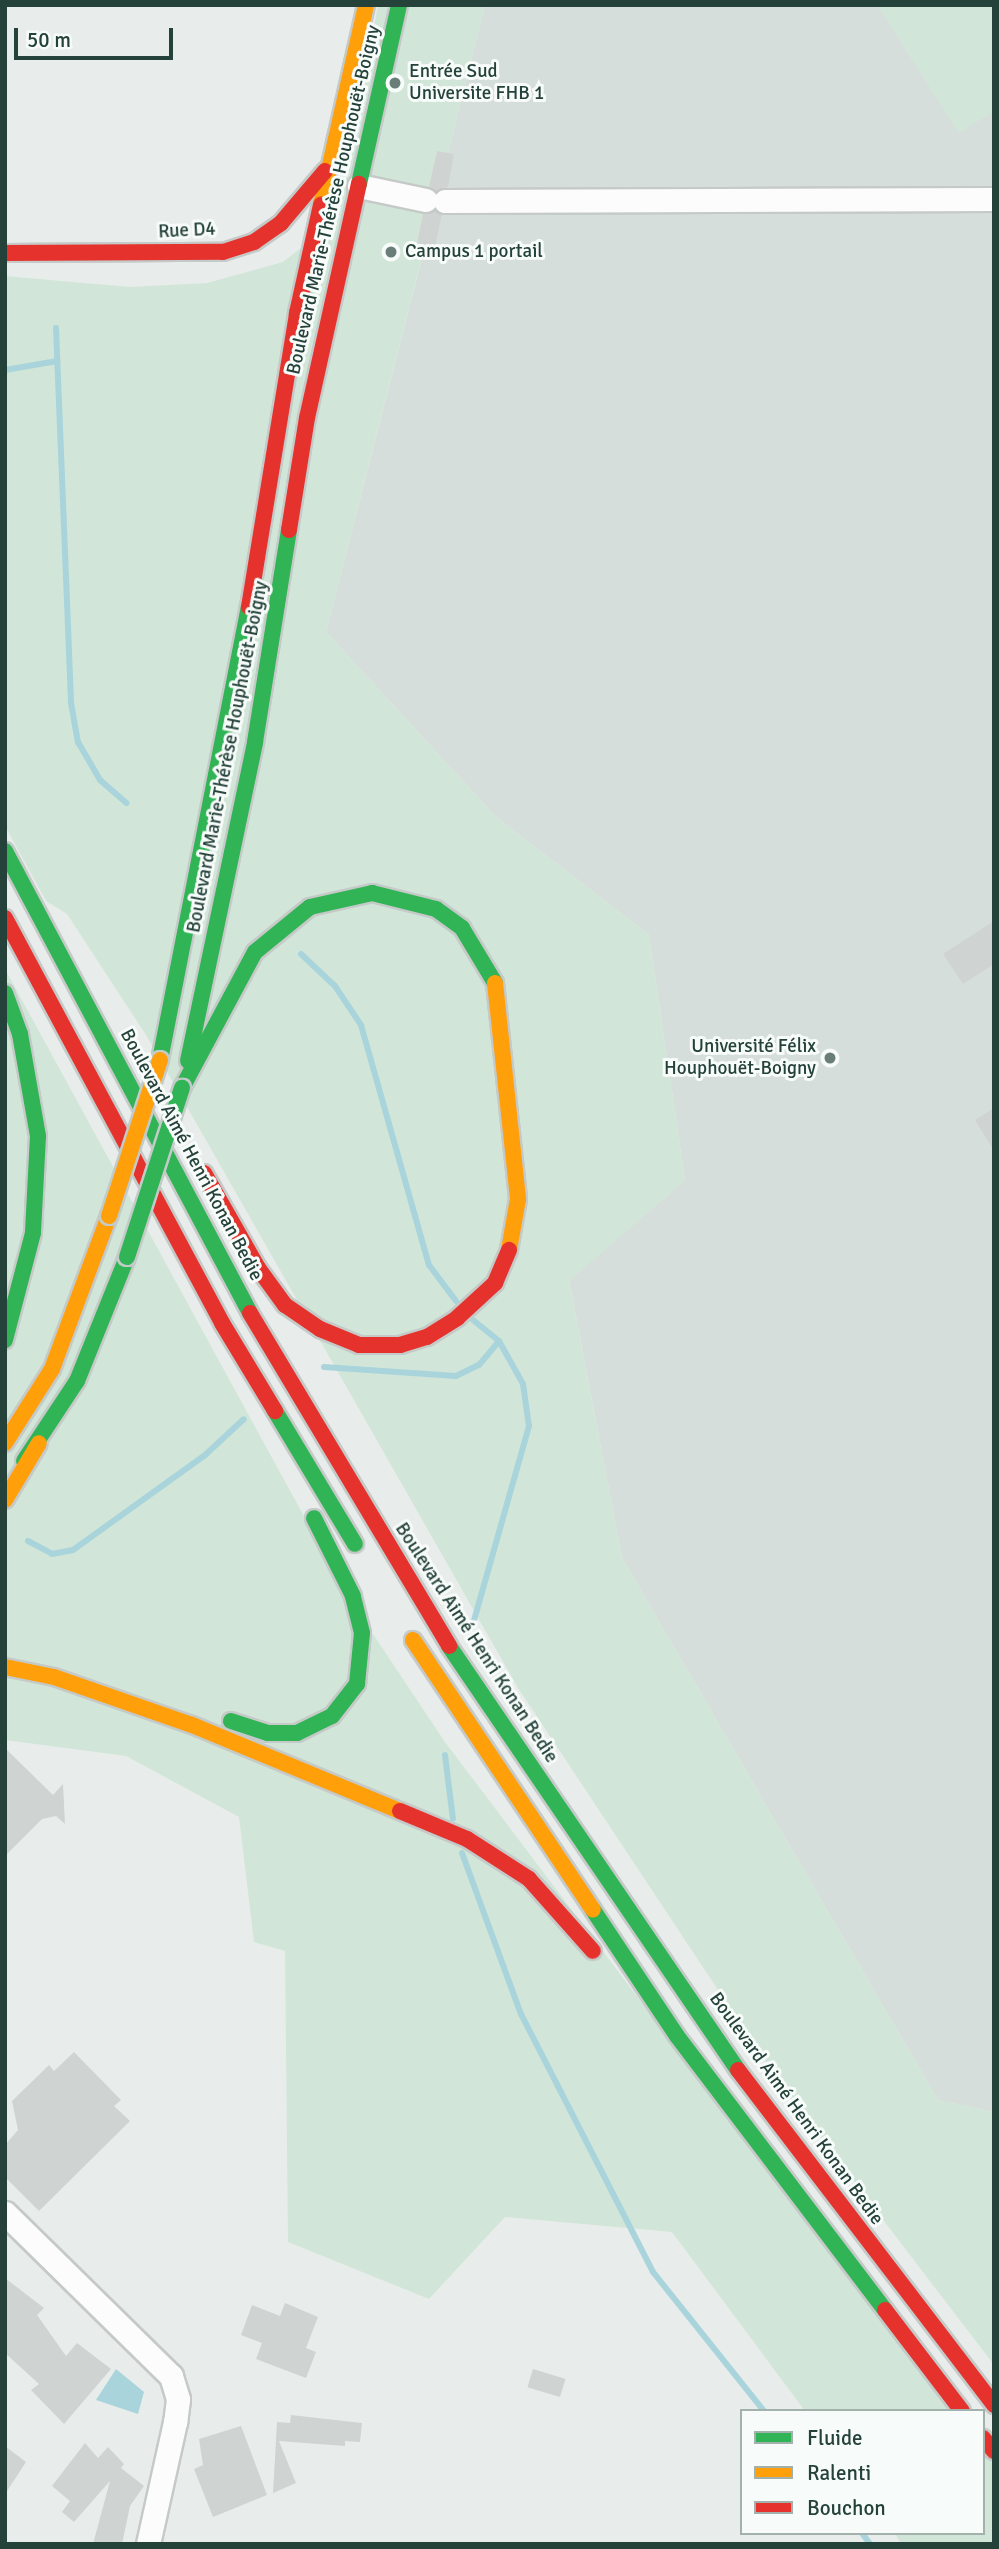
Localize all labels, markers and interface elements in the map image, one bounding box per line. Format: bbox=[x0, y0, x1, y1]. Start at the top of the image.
scale bar bbox=[18, 14, 177, 58]
street label: Boulevard Marie-Thérèse Houphouët-Boigny bbox=[283, 23, 385, 377]
text: 50 m bbox=[27, 27, 71, 53]
place label: Entrée Sud Universite FHB 1 bbox=[409, 61, 544, 105]
marker: Entrée Sud Universite FHB 1 bbox=[387, 75, 403, 91]
street label: Rue D4 bbox=[158, 218, 216, 244]
place label: Campus 1 portail bbox=[405, 241, 543, 263]
marker: Campus 1 portail bbox=[383, 244, 399, 260]
street label: Boulevard Marie-Thérèse Houphouët-Boigny bbox=[183, 579, 273, 935]
street label: Boulevard Aimé Henri Konan Bedie bbox=[115, 1025, 267, 1285]
place label: Université Félix Houphouët-Boigny bbox=[664, 1036, 816, 1080]
marker: Université Félix Houphouët-Boigny bbox=[822, 1050, 838, 1066]
street label: Boulevard Aimé Henri Konan Bedie bbox=[390, 1519, 562, 1767]
street label: Boulevard Aimé Henri Konan Bedie bbox=[704, 1988, 888, 2230]
legend bbox=[740, 2409, 985, 2535]
text: Fluide bbox=[807, 2425, 863, 2451]
text: Ralenti bbox=[807, 2460, 871, 2486]
text: Bouchon bbox=[807, 2495, 886, 2521]

